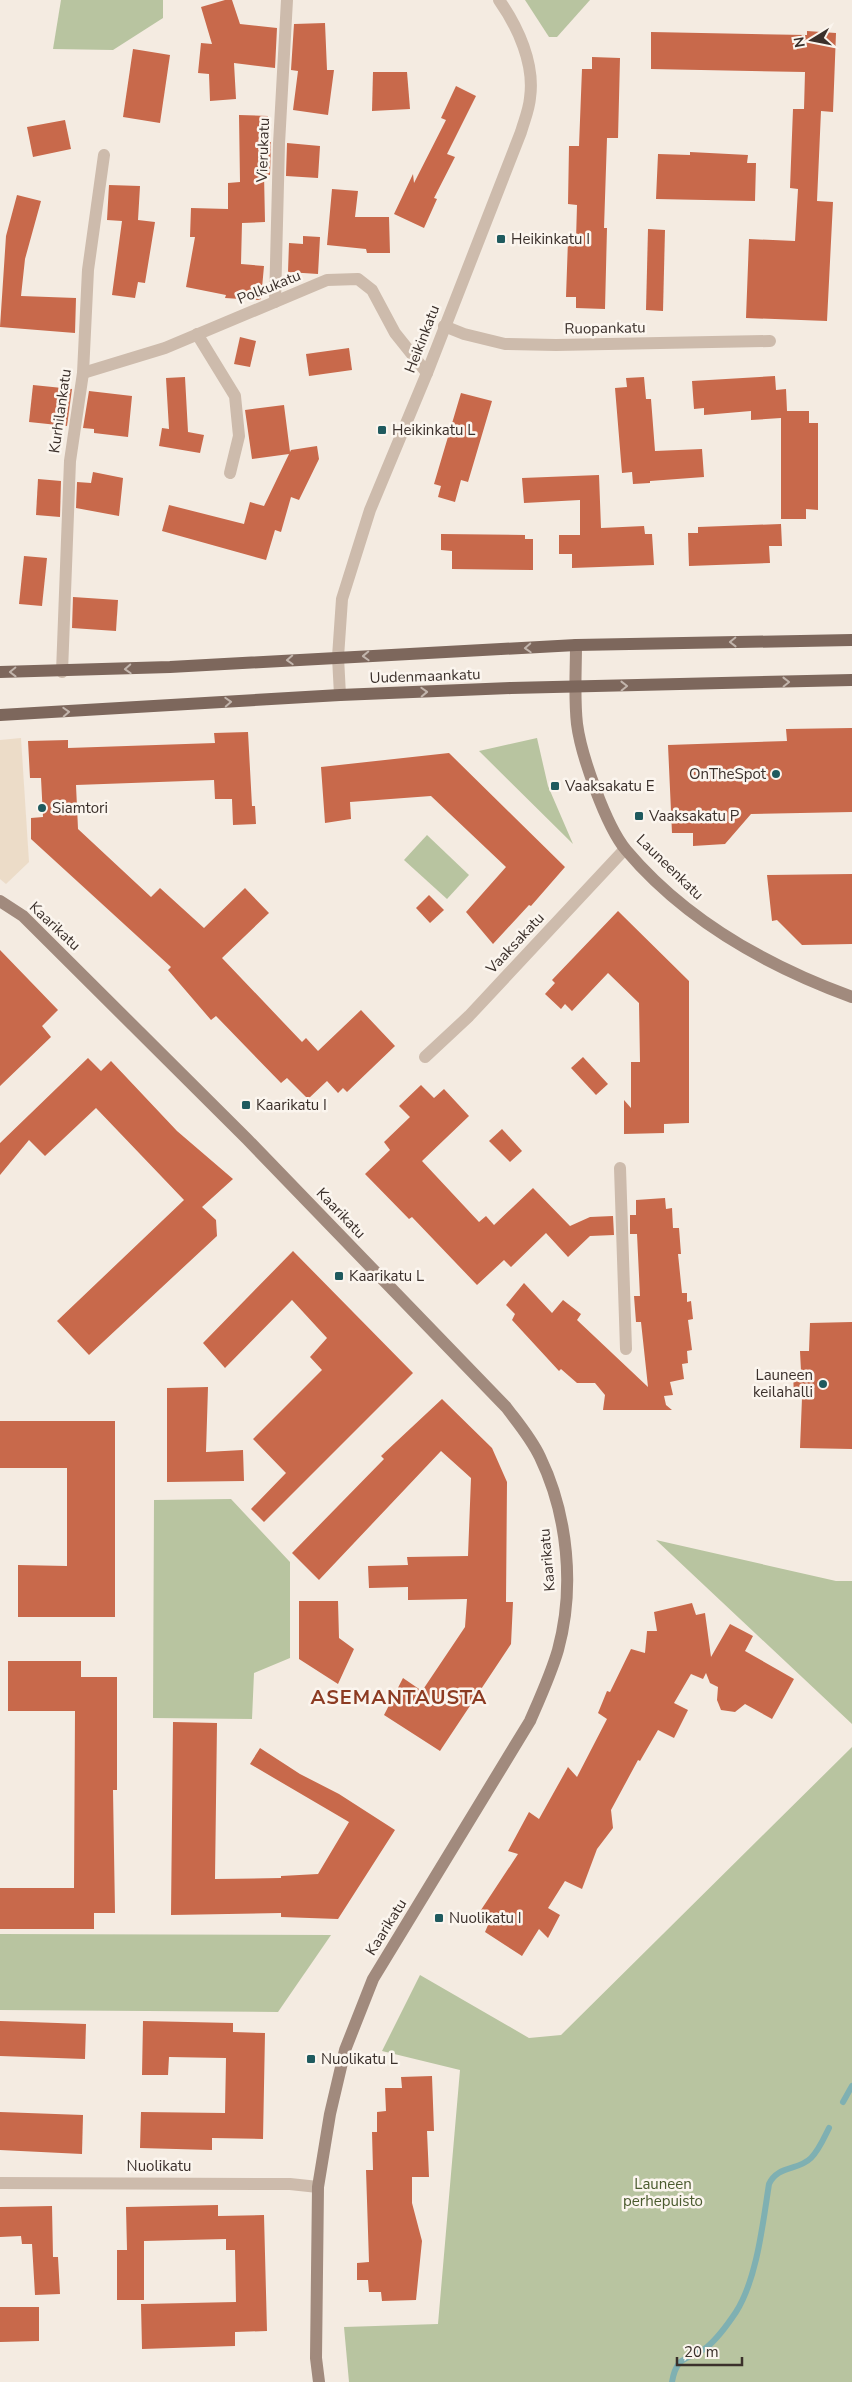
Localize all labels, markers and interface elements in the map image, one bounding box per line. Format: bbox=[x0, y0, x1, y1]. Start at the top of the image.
north arrow bbox=[787, 15, 837, 65]
text: N bbox=[789, 35, 810, 49]
street label: Vierukatu bbox=[252, 117, 274, 184]
place label: Heikinkatu I bbox=[511, 229, 590, 249]
marker: Heikinkatu I bbox=[495, 233, 507, 245]
street label: Polkukatu bbox=[234, 265, 304, 309]
street label: Heikinkatu bbox=[400, 302, 444, 376]
street label: Ruopankatu bbox=[564, 317, 646, 339]
street label: Kurhilankatu bbox=[44, 368, 76, 454]
place label: Heikinkatu L bbox=[392, 420, 475, 440]
marker: Heikinkatu L bbox=[376, 424, 388, 436]
one-way arrow bbox=[729, 637, 737, 647]
one-way arrow bbox=[524, 642, 532, 653]
one-way arrow bbox=[361, 651, 369, 661]
one-way arrow bbox=[286, 654, 294, 665]
one-way arrow bbox=[123, 663, 131, 674]
street label: Uudenmaankatu bbox=[369, 664, 481, 688]
one-way arrow bbox=[9, 667, 17, 677]
one-way arrow bbox=[783, 677, 791, 687]
one-way arrow bbox=[620, 681, 628, 691]
one-way arrow bbox=[420, 687, 428, 697]
one-way arrow bbox=[225, 697, 233, 708]
one-way arrow bbox=[63, 706, 71, 717]
place label: OnTheSpot bbox=[689, 764, 767, 784]
marker: OnTheSpot bbox=[770, 768, 782, 780]
place label: Vaaksakatu E bbox=[564, 776, 655, 796]
marker: Vaaksakatu E bbox=[549, 780, 561, 792]
place label: Siamtori bbox=[52, 798, 108, 818]
marker: Siamtori bbox=[36, 802, 48, 814]
place label: Vaaksakatu P bbox=[648, 806, 740, 826]
marker: Vaaksakatu P bbox=[633, 810, 645, 822]
street label: Launeenkatu bbox=[632, 830, 708, 904]
street label: Kaarikatu bbox=[25, 897, 85, 955]
street label: Vaaksakatu bbox=[481, 908, 549, 979]
place label: Kaarikatu I bbox=[256, 1095, 327, 1115]
marker: Kaarikatu I bbox=[240, 1099, 252, 1111]
street label: Kaarikatu bbox=[312, 1183, 370, 1243]
place label: Kaarikatu L bbox=[349, 1266, 424, 1286]
marker: Kaarikatu L bbox=[333, 1270, 345, 1282]
place label: Launeen keilahalli bbox=[753, 1365, 813, 1402]
marker: Launeen keilahalli bbox=[817, 1378, 829, 1390]
street label: Kaarikatu bbox=[534, 1528, 560, 1592]
district label: ASEMANTAUSTA bbox=[311, 1684, 487, 1711]
street label: Kaarikatu bbox=[361, 1895, 411, 1959]
place label: Nuolikatu I bbox=[449, 1908, 522, 1928]
marker: Nuolikatu I bbox=[433, 1912, 445, 1924]
place label: Nuolikatu L bbox=[321, 2049, 398, 2069]
marker: Nuolikatu L bbox=[305, 2053, 317, 2065]
street label: Nuolikatu bbox=[127, 2156, 191, 2176]
park label: Launeen perhepuisto bbox=[623, 2174, 703, 2211]
scale bar bbox=[677, 2334, 742, 2366]
text: 20 m bbox=[684, 2342, 719, 2362]

